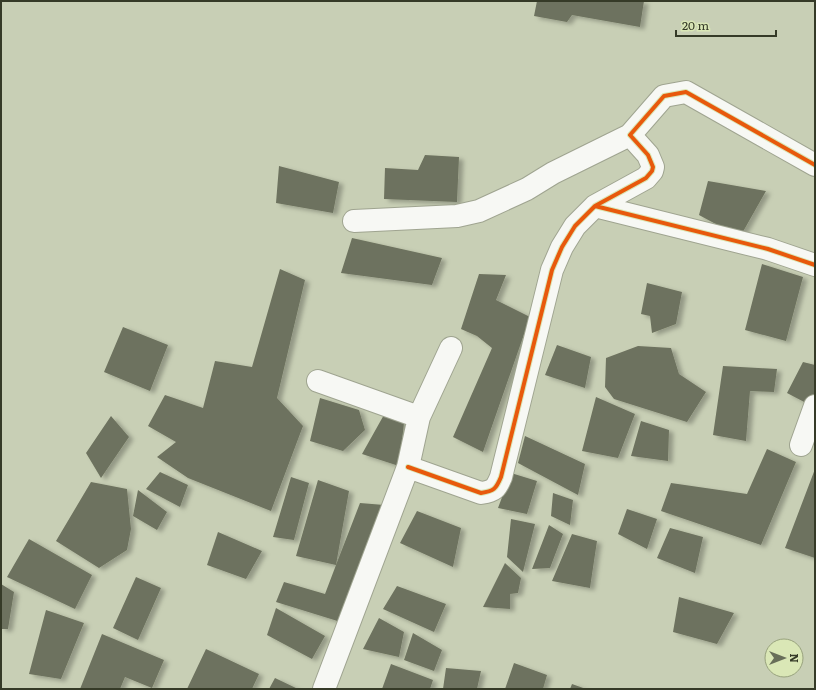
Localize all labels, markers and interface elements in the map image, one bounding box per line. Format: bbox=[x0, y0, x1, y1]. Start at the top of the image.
scale bar bbox=[676, 12, 776, 38]
text: 20 m bbox=[682, 16, 709, 34]
north arrow bbox=[764, 638, 804, 678]
text: N bbox=[787, 653, 803, 663]

